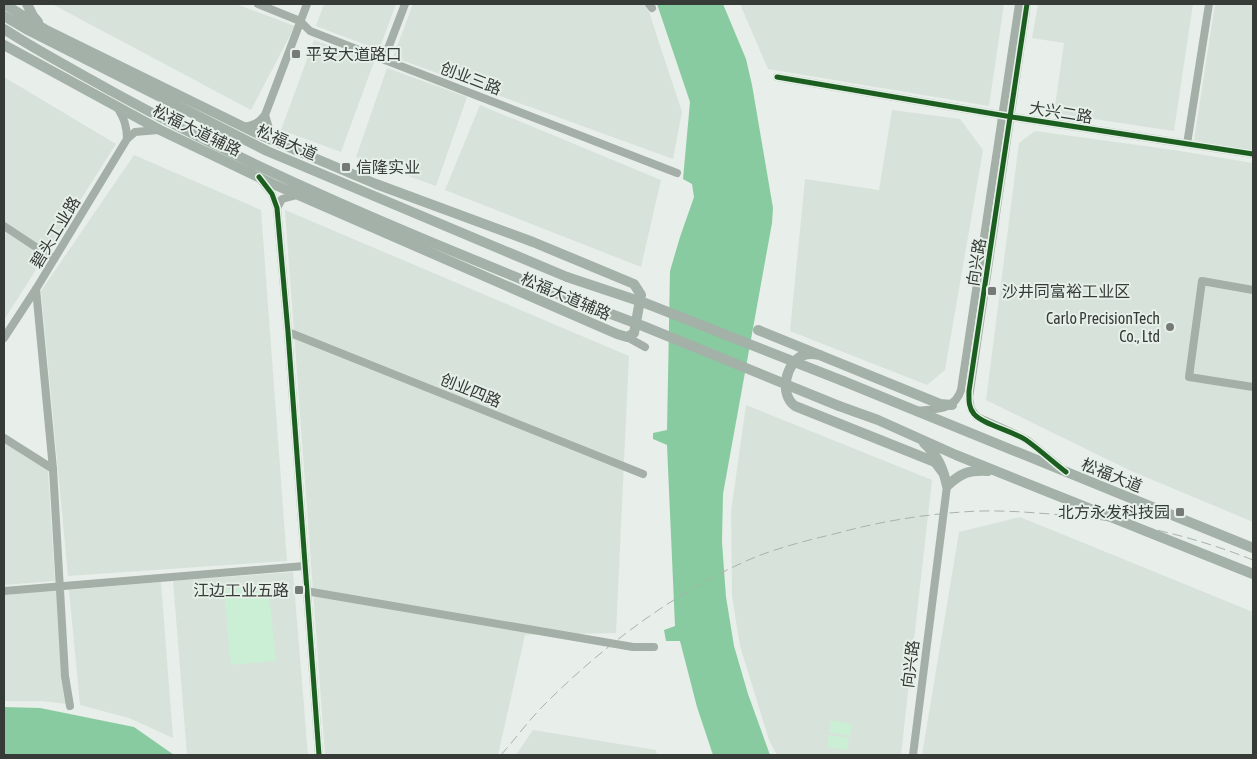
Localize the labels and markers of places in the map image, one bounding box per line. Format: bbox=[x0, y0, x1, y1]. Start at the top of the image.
place label: 平安大道路口 bbox=[306, 45, 402, 63]
marker: 平安大道路口 bbox=[290, 48, 302, 60]
place label: 信隆实业 bbox=[356, 158, 420, 176]
marker: 信隆实业 bbox=[340, 161, 352, 173]
place label: 沙井同富裕工业区 bbox=[1002, 282, 1130, 300]
marker: 沙井同富裕工业区 bbox=[986, 285, 998, 297]
place label: Carlo PrecisionTech Co., Ltd bbox=[1046, 309, 1160, 345]
marker: Carlo PrecisionTech Co., Ltd bbox=[1164, 321, 1176, 333]
place label: 北方永发科技园 bbox=[1058, 503, 1170, 521]
marker: 北方永发科技园 bbox=[1174, 506, 1186, 518]
place label: 江边工业五路 bbox=[193, 581, 289, 599]
marker: 江边工业五路 bbox=[293, 584, 305, 596]

